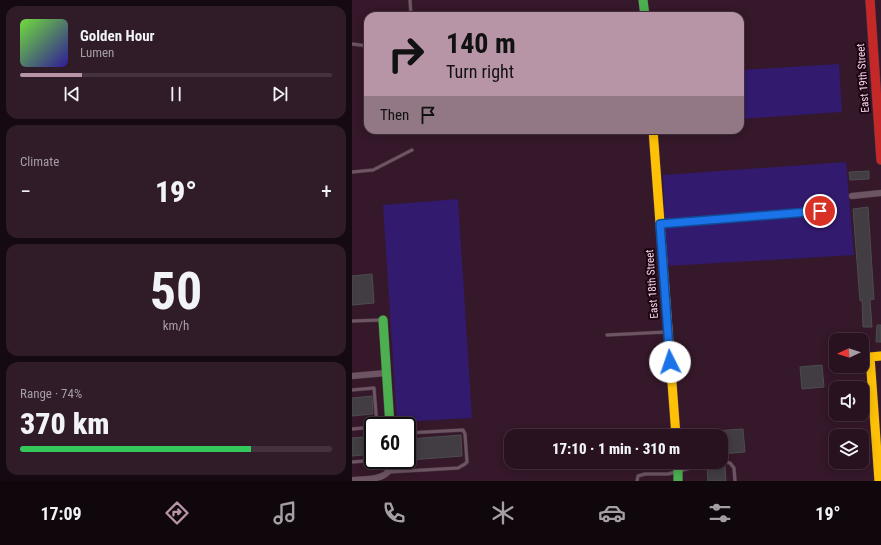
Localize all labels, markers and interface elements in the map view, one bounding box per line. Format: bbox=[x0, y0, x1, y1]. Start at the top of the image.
text: Golden Hour bbox=[80, 27, 155, 45]
text: 140 m bbox=[446, 27, 516, 60]
icon: right bbox=[380, 28, 432, 80]
street label: East 19th Street bbox=[854, 43, 872, 113]
text: Lumen bbox=[80, 45, 114, 60]
text: Turn right bbox=[446, 61, 514, 82]
icon: previous bbox=[61, 83, 83, 105]
icon: pause bbox=[165, 83, 187, 105]
icon: next bbox=[269, 83, 291, 105]
icon: arrive bbox=[417, 104, 439, 126]
text: Then bbox=[380, 106, 409, 124]
text: Climate bbox=[20, 154, 59, 169]
text: 19° bbox=[155, 174, 197, 209]
text: − bbox=[20, 179, 31, 204]
text: + bbox=[321, 179, 332, 204]
pin bbox=[803, 194, 837, 228]
icon: arrive bbox=[809, 200, 831, 222]
street label: East 18th Street bbox=[643, 249, 661, 319]
text: 50 bbox=[150, 261, 202, 322]
text: km/h bbox=[163, 318, 189, 333]
north arrow bbox=[829, 333, 869, 373]
map controls bbox=[829, 333, 869, 469]
position arrow bbox=[649, 341, 691, 383]
button: sound bbox=[829, 381, 869, 421]
text: Range · 74% bbox=[20, 386, 82, 401]
text: 370 km bbox=[20, 406, 109, 441]
speed limit sign: 60 bbox=[364, 417, 416, 469]
button: layers bbox=[829, 429, 869, 469]
text: 17:10 · 1 min · 310 m bbox=[552, 440, 680, 458]
icon: directions bbox=[163, 499, 191, 527]
icon: music bbox=[271, 499, 299, 527]
icon: phone bbox=[380, 499, 408, 527]
icon: climate bbox=[489, 499, 517, 527]
icon: car bbox=[598, 499, 626, 527]
icon: filters bbox=[706, 499, 734, 527]
text: 17:09 bbox=[40, 503, 82, 524]
text: 19° bbox=[815, 503, 840, 524]

